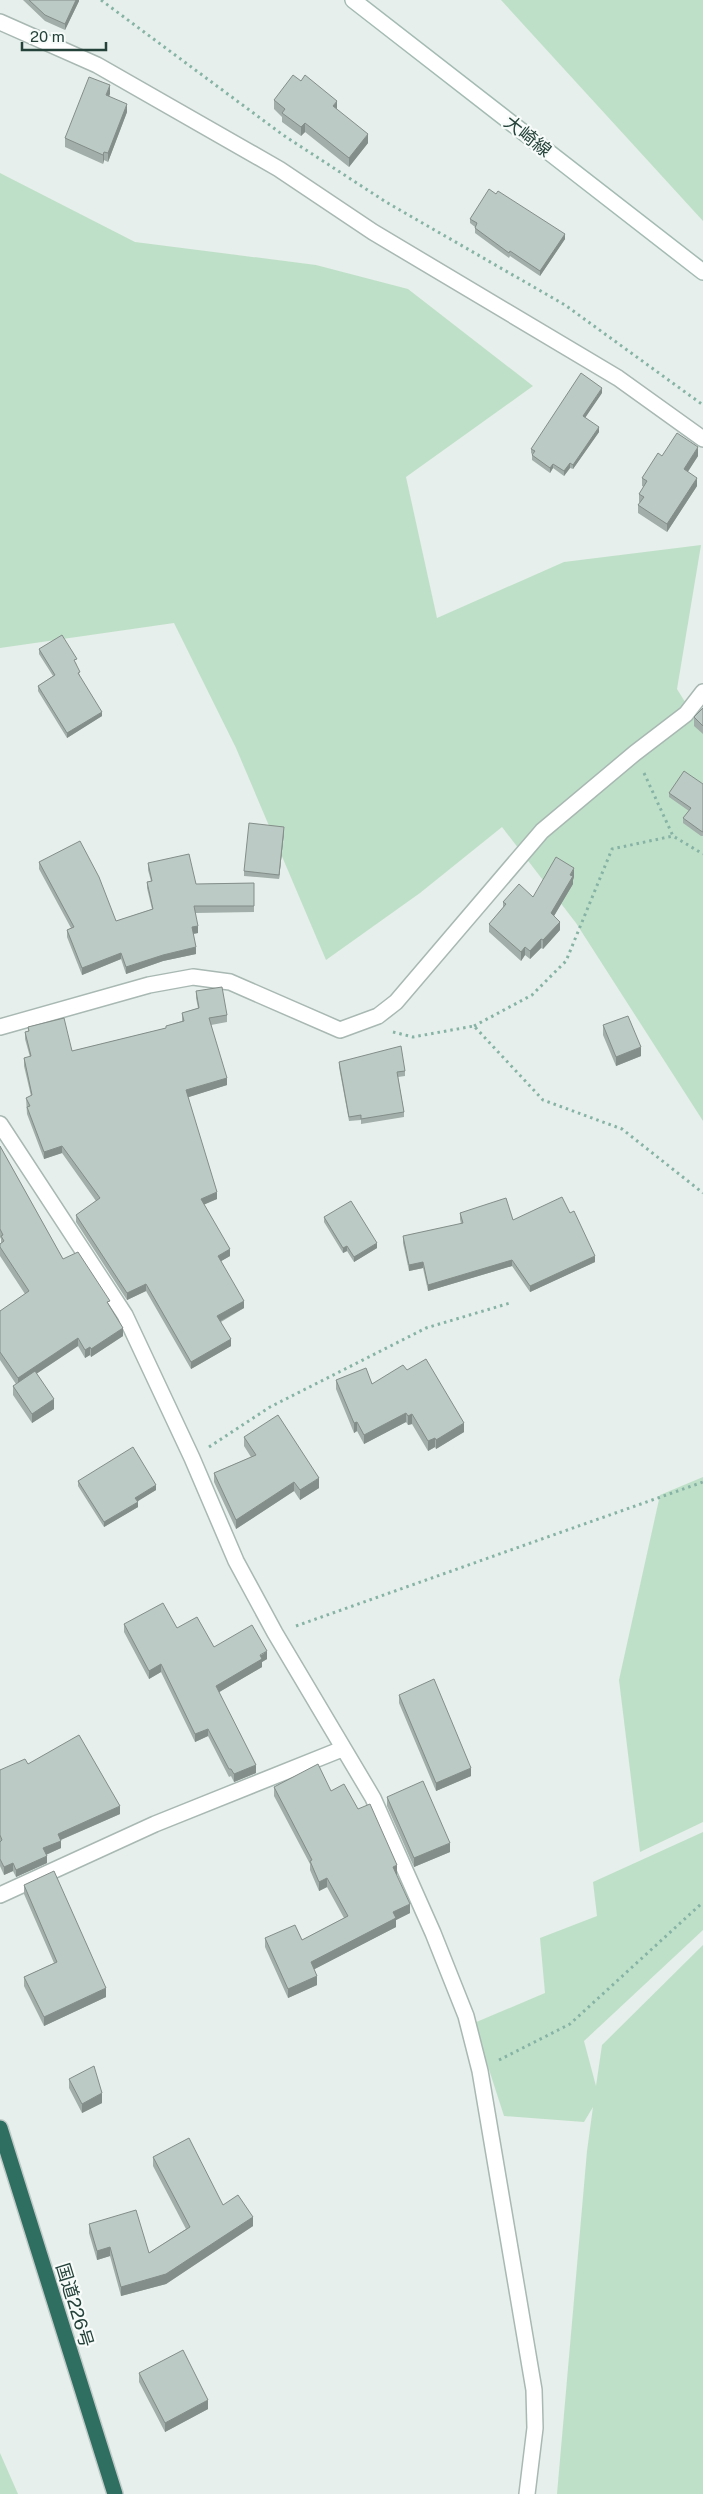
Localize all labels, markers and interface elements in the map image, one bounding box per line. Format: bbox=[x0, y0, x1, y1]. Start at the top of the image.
scale bar bbox=[22, 20, 106, 52]
text: 20 m bbox=[30, 28, 65, 45]
street label: 大崎線 bbox=[500, 111, 556, 161]
street label: 国道226号 bbox=[52, 2260, 98, 2350]

